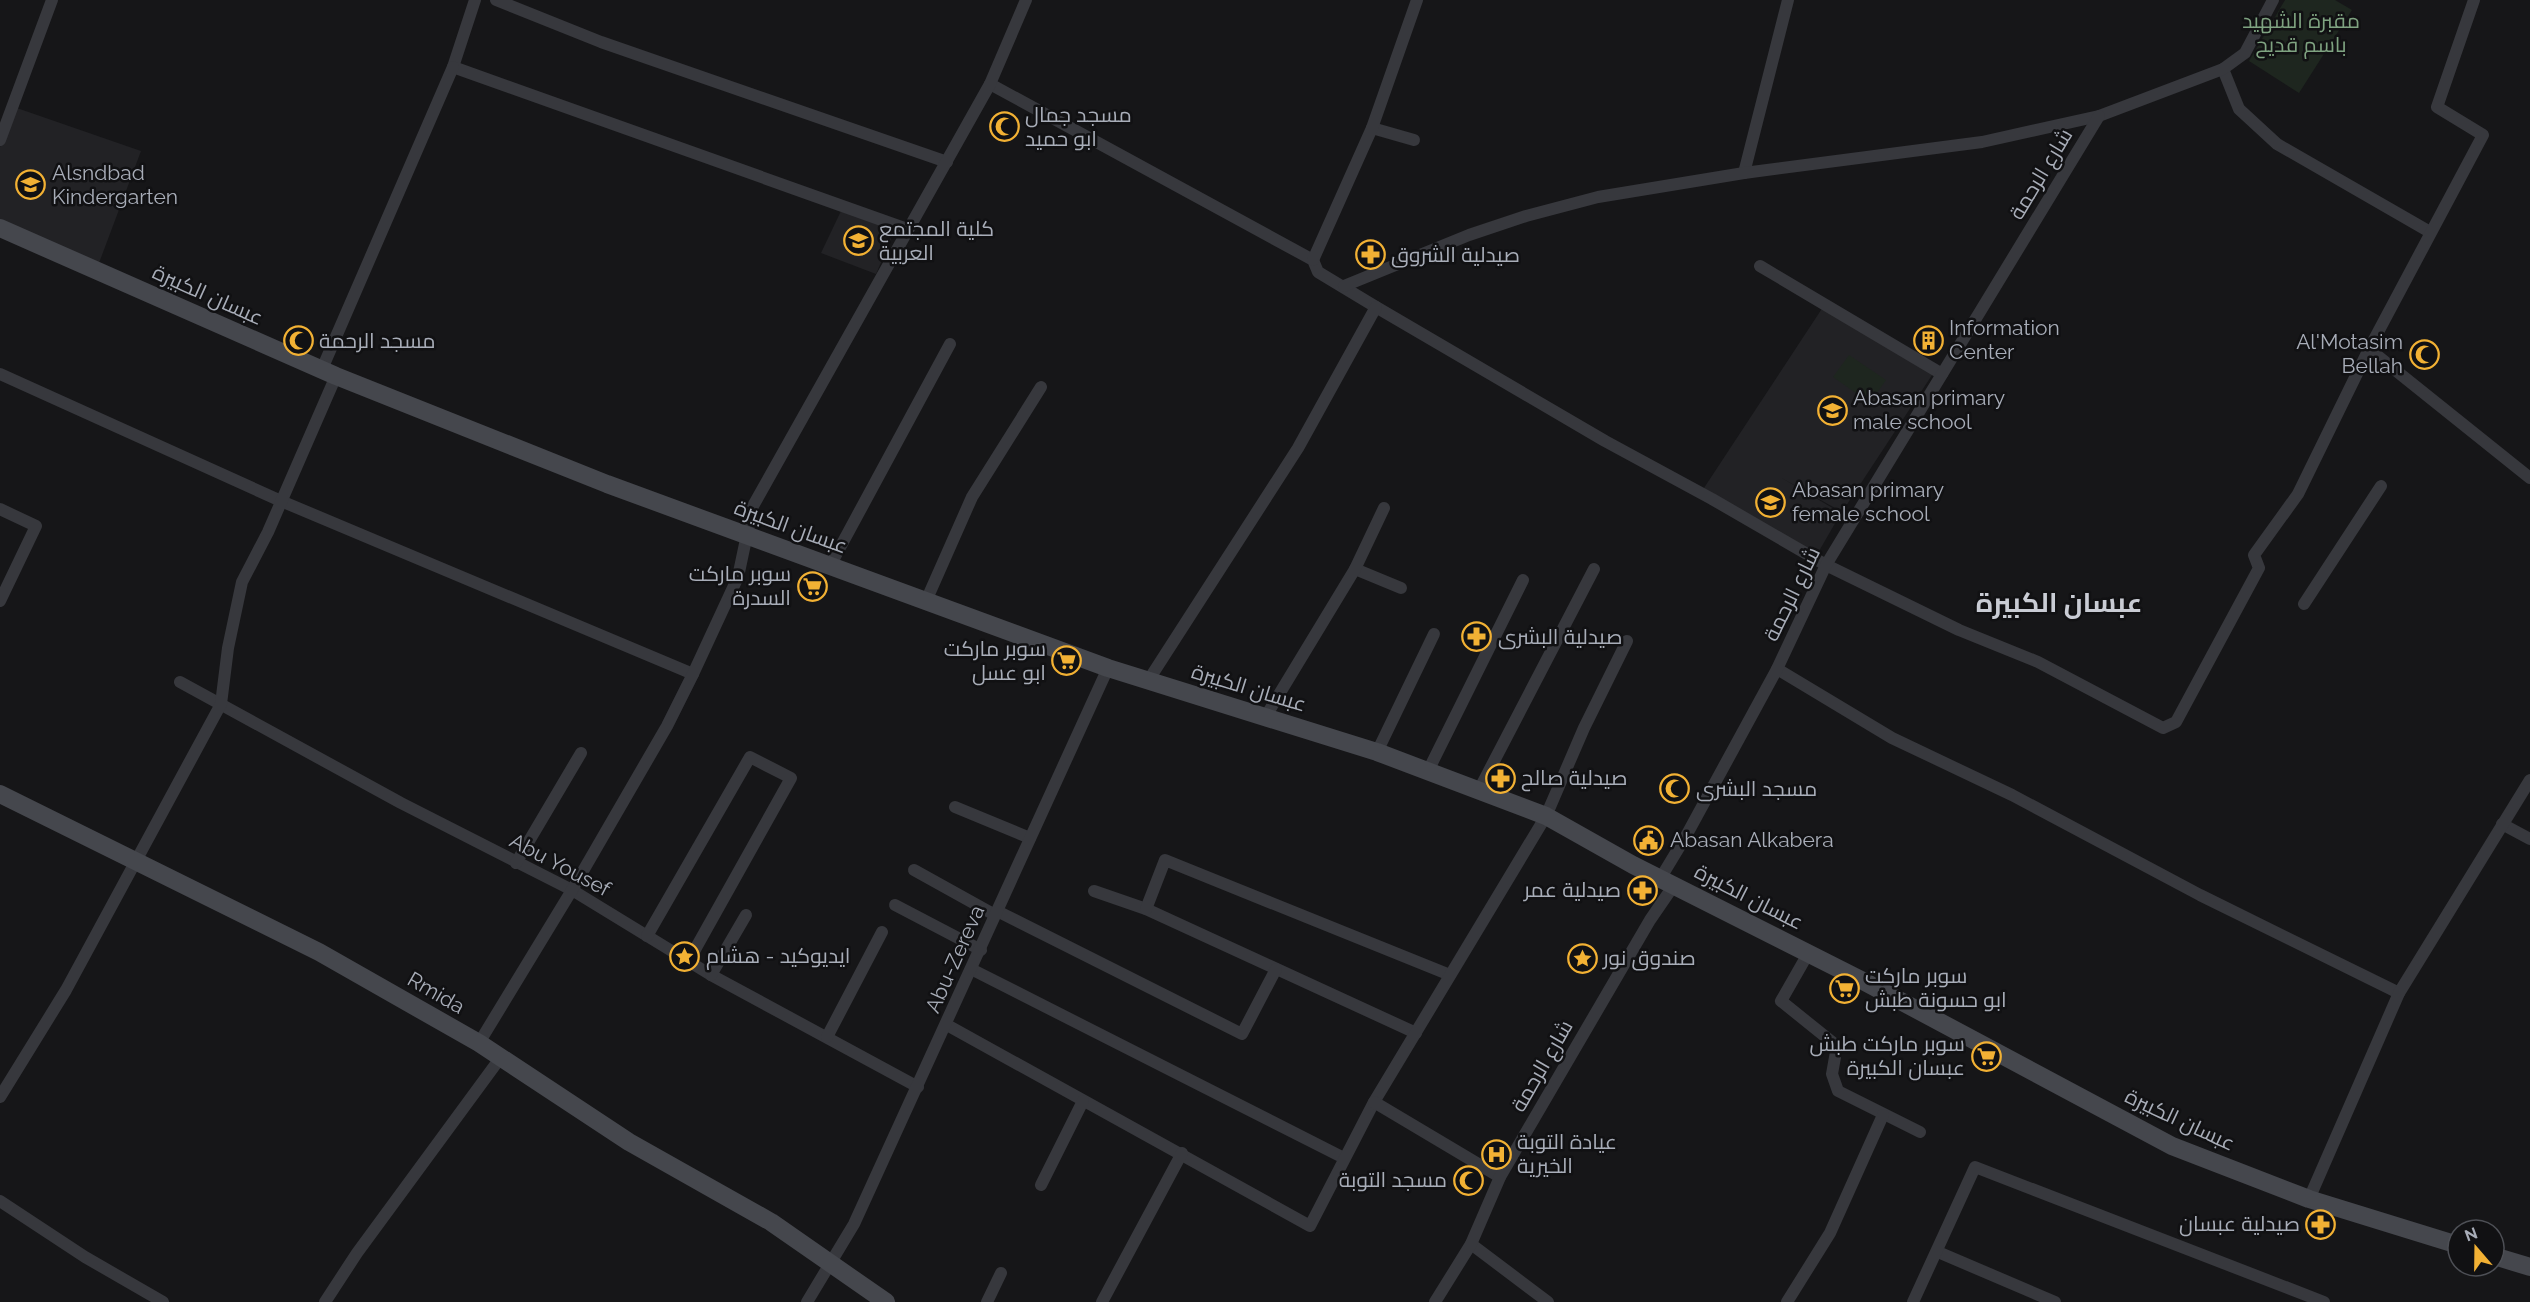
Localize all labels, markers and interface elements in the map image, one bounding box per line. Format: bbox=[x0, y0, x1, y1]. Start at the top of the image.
park label: مقبرة الشهيد باسم قديح bbox=[2242, 8, 2360, 59]
place label: مسجد جمال ابو حميد bbox=[1025, 102, 1132, 151]
mosque icon: مسجد جمال ابو حميد bbox=[988, 111, 1020, 143]
street label: شارع الرحمة bbox=[2004, 124, 2079, 225]
place label: Alsndbad Kindergarten bbox=[52, 160, 178, 209]
school or university icon: Alsndbad Kindergarten bbox=[15, 169, 47, 201]
place label: كلية المجتمع العربية bbox=[879, 216, 994, 265]
school or university icon: كلية المجتمع العربية bbox=[842, 225, 874, 257]
pharmacy icon: صيدلية الشروق bbox=[1354, 239, 1386, 271]
place label: صيدلية الشروق bbox=[1391, 242, 1520, 268]
street label: عبسان الكبيرة bbox=[149, 259, 267, 331]
place label: Information Center bbox=[1949, 315, 2060, 364]
building icon: Information Center bbox=[1912, 324, 1944, 356]
mosque icon: مسجد الرحمة bbox=[282, 325, 314, 357]
place label: مسجد الرحمة bbox=[319, 328, 436, 353]
place label: Al'Motasim Bellah bbox=[2296, 329, 2403, 378]
mosque icon: Al'Motasim Bellah bbox=[2408, 338, 2440, 370]
place label: Abasan primary male school bbox=[1853, 385, 2005, 434]
school or university icon: Abasan primary male school bbox=[1816, 394, 1848, 426]
place label: Abasan primary female school bbox=[1792, 477, 1944, 526]
school or university icon: Abasan primary female school bbox=[1755, 486, 1787, 518]
street label: عبسان الكبيرة bbox=[731, 495, 851, 559]
street label: شارع الرحمة bbox=[1758, 543, 1827, 646]
place label: سوبر ماركت السدرة bbox=[689, 561, 791, 610]
supermarket icon: سوبر ماركت السدرة bbox=[796, 570, 828, 602]
district label: عبسان الكبيرة bbox=[1976, 587, 2142, 619]
pharmacy icon: صيدلية البشرى bbox=[1461, 621, 1493, 653]
place label: صيدلية البشرى bbox=[1498, 624, 1623, 650]
place label: سوبر ماركت ابو عسل bbox=[944, 636, 1046, 686]
supermarket icon: سوبر ماركت ابو عسل bbox=[1051, 645, 1083, 677]
street label: عبسان الكبيرة bbox=[1189, 658, 1309, 718]
pharmacy icon: صيدلية صالح bbox=[1484, 762, 1516, 794]
place label: صيدلية صالح bbox=[1521, 765, 1627, 792]
mosque icon: مسجد البشرى bbox=[1659, 773, 1691, 805]
place label: مسجد البشرى bbox=[1696, 776, 1817, 802]
public building icon: Abasan Alkabera bbox=[1633, 824, 1665, 856]
place label: Abasan Alkabera bbox=[1670, 827, 1834, 852]
street label: Abu Yousef bbox=[506, 828, 616, 902]
street label: عبسان الكبيرة bbox=[1690, 859, 1808, 935]
pharmacy icon: صيدلية عمر bbox=[1626, 874, 1658, 906]
place label: صيدلية عمر bbox=[1523, 877, 1621, 902]
street label: Abu-Zereva bbox=[920, 901, 989, 1016]
place icon: ايديوكيد - هشام bbox=[669, 940, 701, 972]
place icon: صندوق نور bbox=[1566, 942, 1598, 974]
place label: ايديوكيد - هشام bbox=[706, 943, 850, 970]
place label: صندوق نور bbox=[1602, 945, 1696, 971]
place label: سوبر ماركت ابو حسونة طبش bbox=[1865, 963, 2007, 1013]
street label: Rmida bbox=[403, 966, 469, 1019]
supermarket icon: سوبر ماركت ابو حسونة طبش bbox=[1828, 972, 1860, 1004]
street label: شارع الرحمة bbox=[1505, 1015, 1580, 1117]
place label: سوبر ماركت طبش عبسان الكبيرة bbox=[1809, 1031, 1965, 1081]
supermarket icon: سوبر ماركت طبش عبسان الكبيرة bbox=[1970, 1040, 2002, 1072]
street label: عبسان الكبيرة bbox=[2121, 1083, 2239, 1157]
place label: عيادة التوبة الخيرية bbox=[1517, 1129, 1617, 1178]
hospital icon: عيادة التوبة الخيرية bbox=[1480, 1138, 1512, 1170]
mosque icon: مسجد التوبة bbox=[1452, 1164, 1484, 1196]
place label: مسجد التوبة bbox=[1339, 1167, 1447, 1192]
pharmacy icon: صيدلية عبسان bbox=[2305, 1208, 2337, 1240]
place label: صيدلية عبسان bbox=[2179, 1211, 2300, 1237]
north arrow bbox=[2446, 1218, 2506, 1278]
text: N bbox=[2462, 1223, 2480, 1245]

